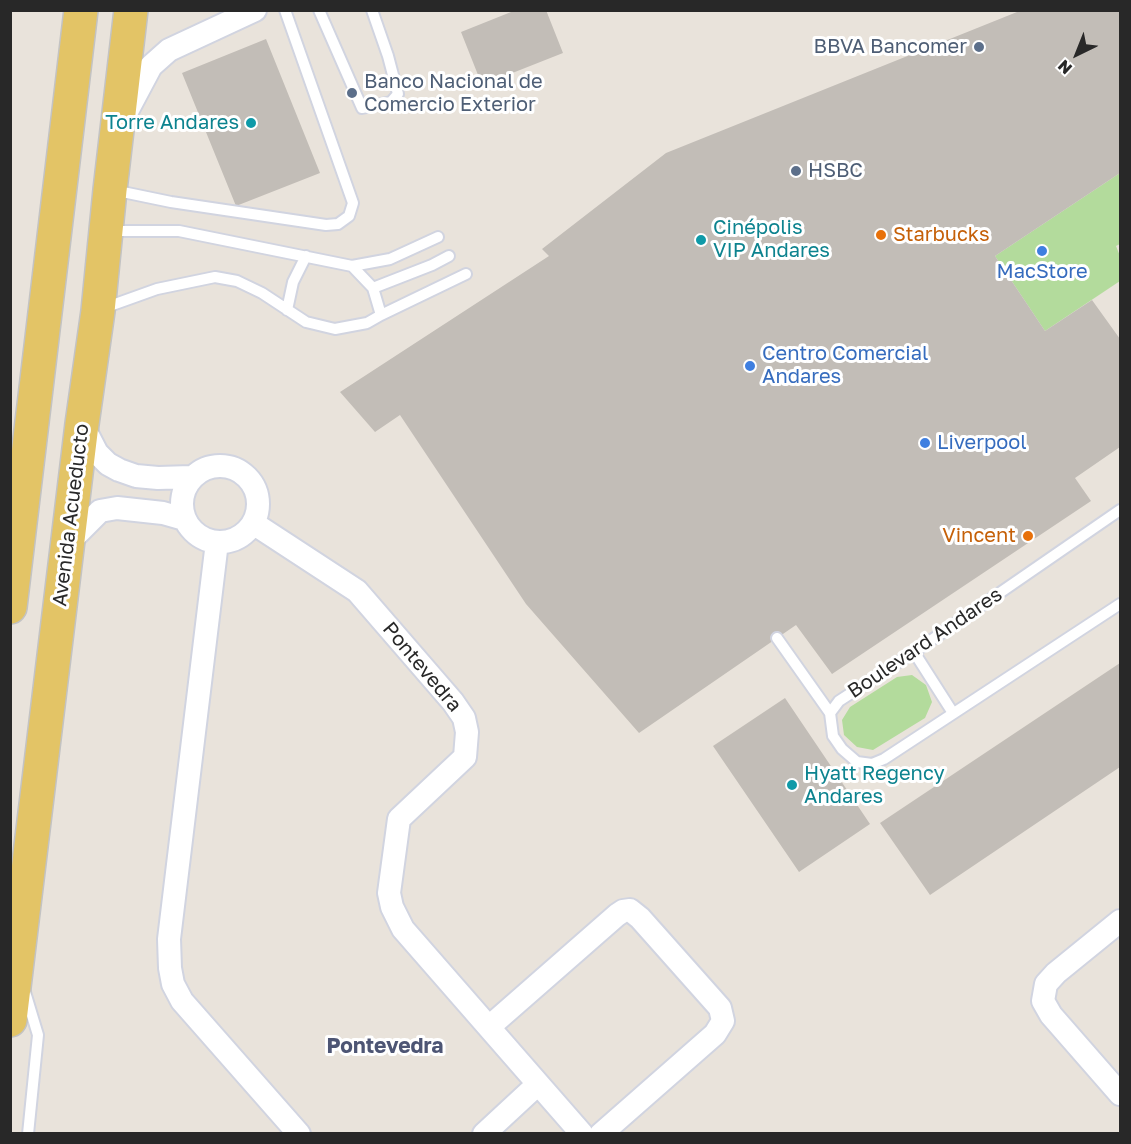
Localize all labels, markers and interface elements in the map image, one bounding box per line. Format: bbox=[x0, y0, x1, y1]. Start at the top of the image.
north arrow bbox=[1047, 24, 1107, 84]
place label: BBVA Bancomer bbox=[814, 35, 967, 59]
marker: BBVA Bancomer bbox=[972, 40, 986, 54]
text: N bbox=[1053, 56, 1076, 79]
place label: Banco Nacional de Comercio Exterior bbox=[364, 70, 543, 117]
marker: Banco Nacional de Comercio Exterior bbox=[345, 86, 359, 100]
place label: Torre Andares bbox=[105, 111, 239, 135]
marker: Torre Andares bbox=[244, 116, 258, 130]
place label: HSBC bbox=[808, 159, 863, 183]
marker: HSBC bbox=[789, 164, 803, 178]
place label: Cinépolis VIP Andares bbox=[713, 216, 830, 263]
place label: Starbucks bbox=[893, 223, 990, 247]
marker: Starbucks bbox=[874, 228, 888, 242]
marker: Cinépolis VIP Andares bbox=[694, 233, 708, 247]
marker: MacStore bbox=[1035, 244, 1049, 258]
place label: MacStore bbox=[997, 260, 1087, 284]
place label: Centro Comercial Andares bbox=[762, 342, 928, 389]
marker: Centro Comercial Andares bbox=[743, 359, 757, 373]
street label: Avenida Acueducto bbox=[48, 422, 94, 608]
place label: Liverpool bbox=[937, 431, 1027, 455]
marker: Liverpool bbox=[918, 436, 932, 450]
place label: Vincent bbox=[942, 524, 1016, 548]
marker: Vincent bbox=[1021, 529, 1035, 543]
street label: Boulevard Andares bbox=[843, 583, 1007, 703]
street label: Pontevedra bbox=[378, 617, 466, 717]
place label: Hyatt Regency Andares bbox=[804, 762, 945, 809]
marker: Hyatt Regency Andares bbox=[785, 778, 799, 792]
district label: Pontevedra bbox=[326, 1033, 444, 1059]

